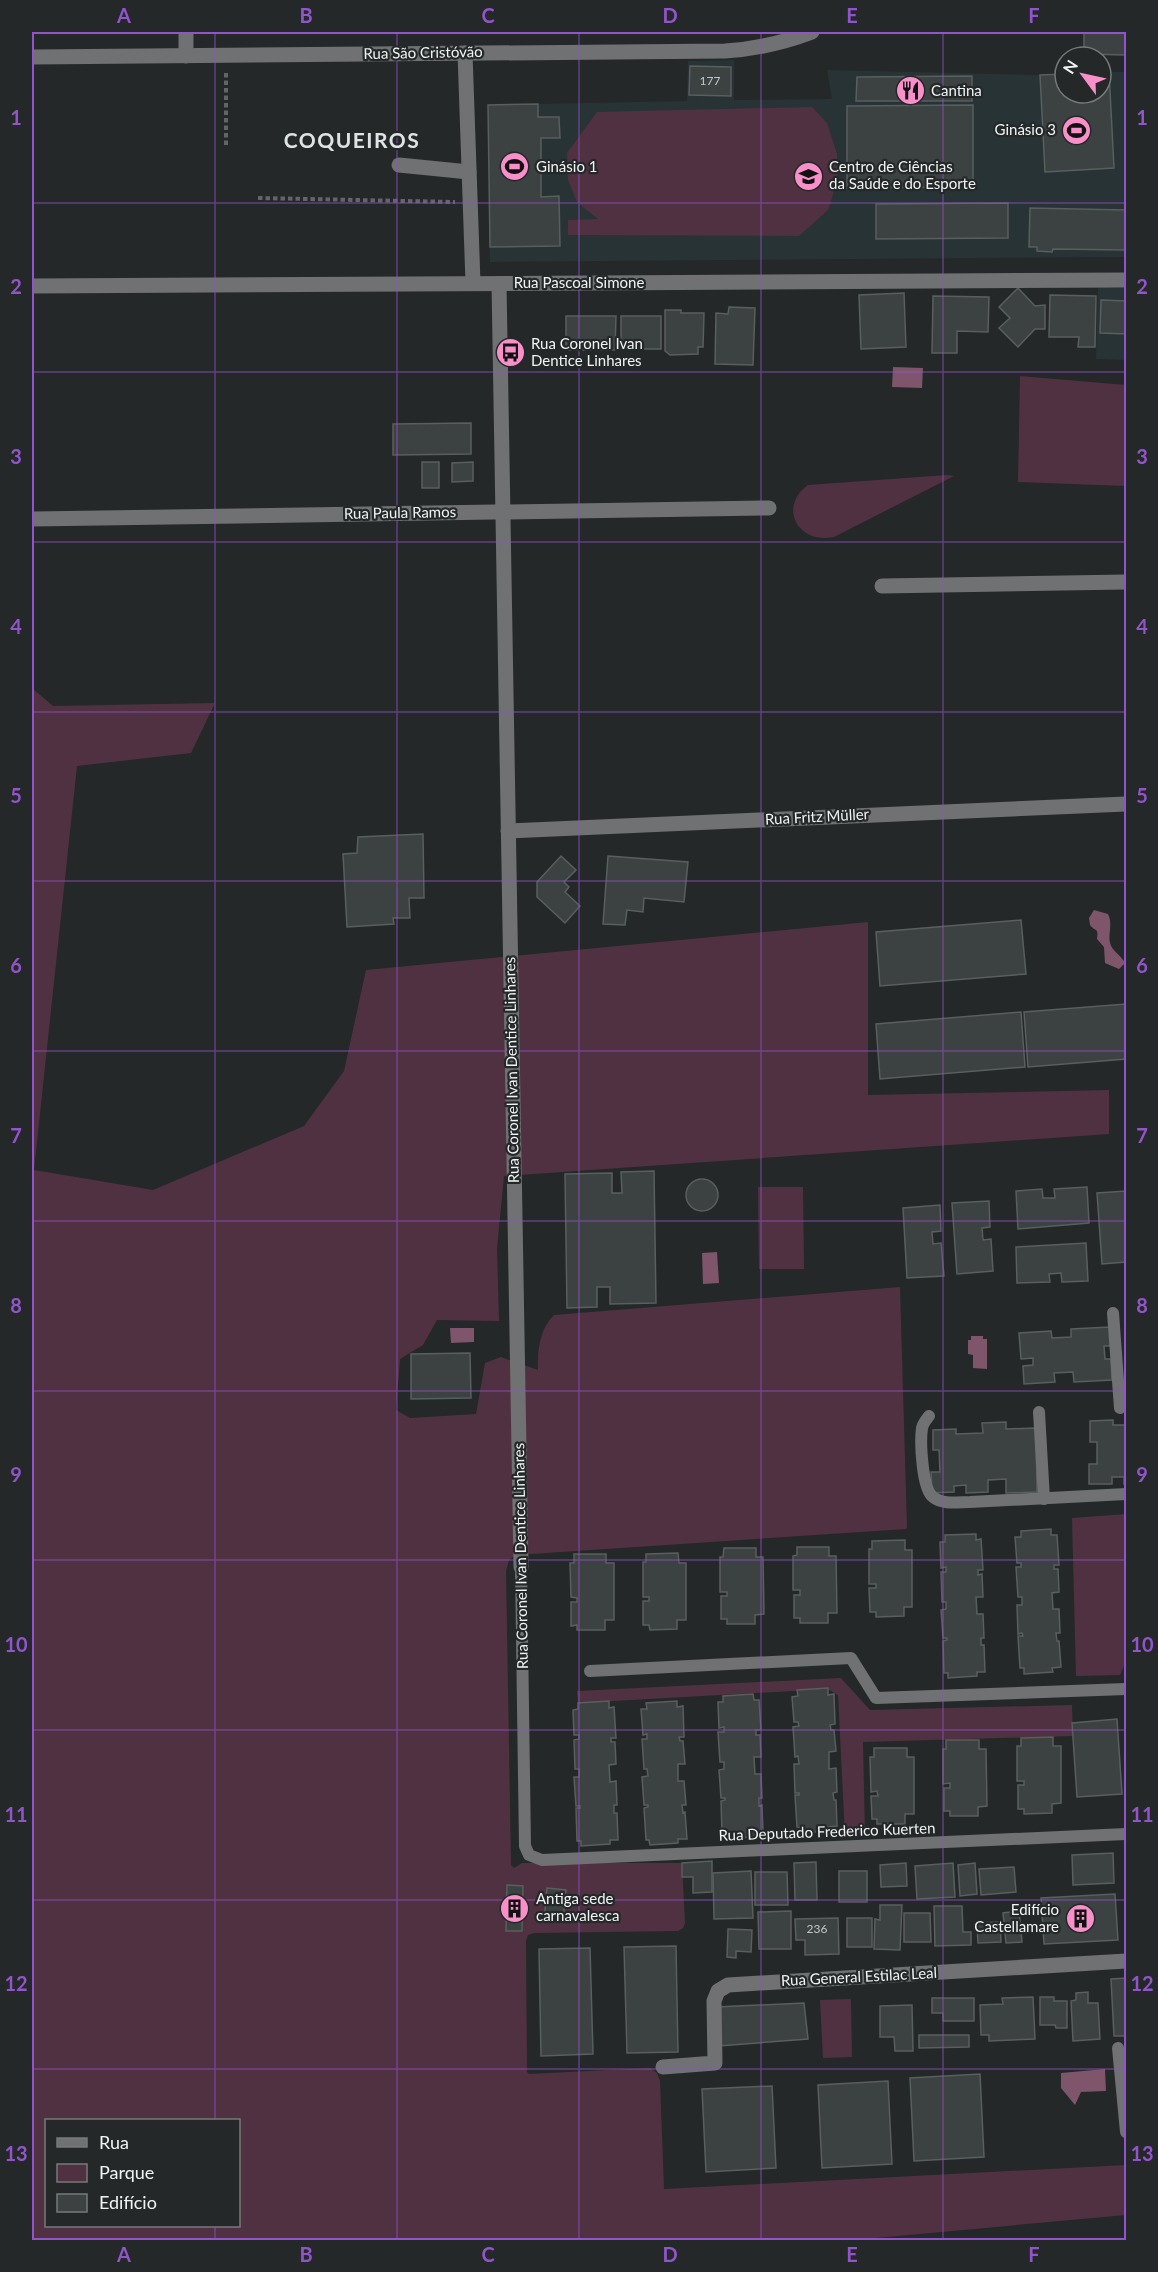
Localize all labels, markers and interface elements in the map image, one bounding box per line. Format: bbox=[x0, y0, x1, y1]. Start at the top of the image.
text: A bbox=[116, 3, 131, 27]
text: B bbox=[299, 3, 313, 27]
text: C bbox=[481, 3, 495, 27]
text: D bbox=[662, 3, 678, 27]
text: E bbox=[846, 3, 858, 27]
text: F bbox=[1028, 3, 1040, 27]
street label: Rua São Cristóvão bbox=[363, 42, 483, 62]
north arrow bbox=[1053, 45, 1113, 105]
text: N bbox=[1059, 56, 1081, 77]
house number: 177 bbox=[700, 73, 720, 88]
restaurant icon: Cantina bbox=[894, 75, 926, 107]
place label: Cantina bbox=[931, 81, 982, 99]
text: 1 bbox=[10, 105, 22, 129]
text: 1 bbox=[1136, 105, 1148, 129]
sports icon: Ginásio 3 bbox=[1061, 114, 1093, 146]
place label: Ginásio 3 bbox=[995, 120, 1056, 138]
district label: COQUEIROS bbox=[284, 127, 420, 152]
sports icon: Ginásio 1 bbox=[499, 151, 531, 183]
place label: Ginásio 1 bbox=[536, 157, 597, 175]
place label: Centro de Ciências da Saúde e do Esporte bbox=[829, 157, 976, 192]
school or university icon: Centro de Ciências da Saúde e do Esporte bbox=[792, 160, 824, 192]
street label: Rua Pascoal Simone bbox=[514, 273, 644, 291]
text: 2 bbox=[10, 274, 22, 298]
text: 2 bbox=[1136, 274, 1148, 298]
place label: Rua Coronel Ivan Dentice Linhares bbox=[531, 334, 643, 369]
bus stop icon: Rua Coronel Ivan Dentice Linhares bbox=[494, 337, 526, 369]
text: 3 bbox=[10, 444, 22, 468]
text: 3 bbox=[1136, 444, 1148, 468]
street label: Rua Paula Ramos bbox=[344, 502, 456, 522]
text: 4 bbox=[10, 614, 22, 638]
text: 4 bbox=[1136, 614, 1148, 638]
text: 5 bbox=[10, 783, 22, 807]
text: 5 bbox=[1136, 783, 1148, 807]
street label: Rua Fritz Müller bbox=[764, 804, 870, 828]
text: 6 bbox=[10, 953, 22, 977]
text: 6 bbox=[1136, 953, 1148, 977]
street label: Rua Coronel Ivan Dentice Linhares bbox=[500, 957, 522, 1183]
text: 7 bbox=[10, 1123, 22, 1147]
text: 7 bbox=[1136, 1123, 1148, 1147]
text: 8 bbox=[10, 1293, 22, 1317]
text: 8 bbox=[1136, 1293, 1148, 1317]
street label: Rua Coronel Ivan Dentice Linhares bbox=[509, 1443, 531, 1669]
text: 9 bbox=[10, 1462, 22, 1486]
text: 9 bbox=[1136, 1462, 1148, 1486]
text: 10 bbox=[4, 1632, 28, 1656]
text: 10 bbox=[1130, 1632, 1154, 1656]
text: 11 bbox=[4, 1802, 28, 1826]
text: 11 bbox=[1130, 1802, 1154, 1826]
street label: Rua Deputado Frederico Kuerten bbox=[718, 1818, 936, 1844]
place label: Antiga sede carnavalesca bbox=[536, 1889, 619, 1924]
building icon: Antiga sede carnavalesca bbox=[499, 1892, 531, 1924]
place label: Edifício Castellamare bbox=[974, 1900, 1059, 1935]
building icon: Edifício Castellamare bbox=[1064, 1903, 1096, 1935]
house number: 236 bbox=[807, 1921, 827, 1936]
street label: Rua General Estilac Leal bbox=[780, 1963, 937, 1989]
text: 12 bbox=[4, 1971, 28, 1995]
text: 12 bbox=[1130, 1971, 1154, 1995]
legend bbox=[45, 2119, 240, 2227]
text: Rua bbox=[99, 2131, 129, 2153]
text: 13 bbox=[4, 2141, 28, 2165]
text: 13 bbox=[1130, 2141, 1154, 2165]
text: Parque bbox=[99, 2161, 154, 2183]
text: Edifício bbox=[99, 2191, 157, 2213]
text: A bbox=[116, 2242, 131, 2266]
text: B bbox=[299, 2242, 313, 2266]
text: C bbox=[481, 2242, 495, 2266]
text: D bbox=[662, 2242, 678, 2266]
text: E bbox=[846, 2242, 858, 2266]
text: F bbox=[1028, 2242, 1040, 2266]

